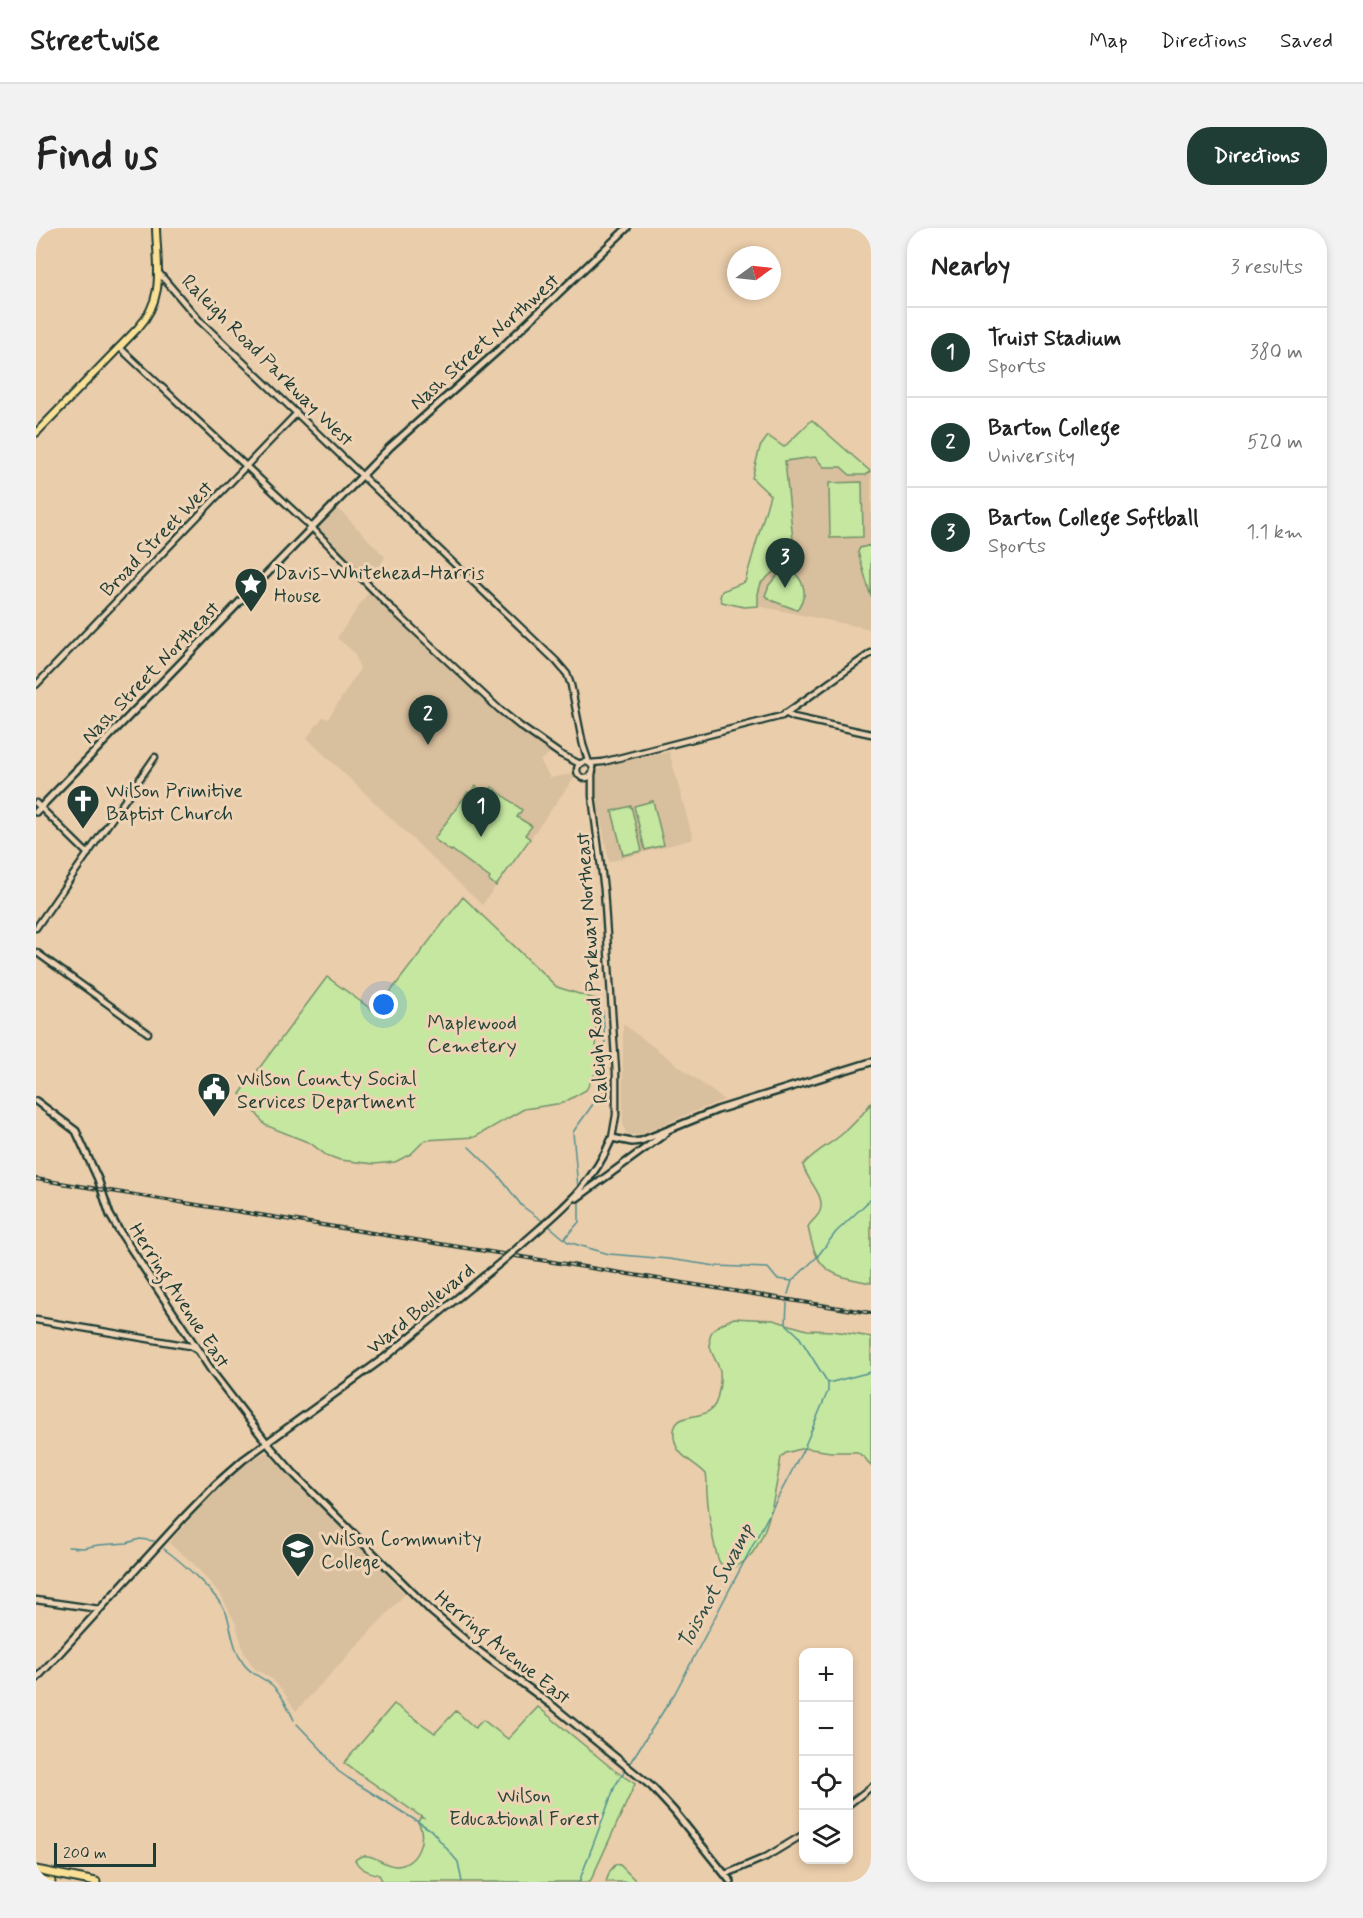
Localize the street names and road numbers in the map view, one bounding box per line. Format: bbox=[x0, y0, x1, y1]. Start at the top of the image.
street label: Nash Street Northwest bbox=[404, 267, 566, 417]
street label: Raleigh Road Parkway West bbox=[175, 269, 359, 453]
street label: Broad Street West bbox=[95, 475, 220, 603]
street label: Nash Street Northeast bbox=[76, 596, 227, 750]
street label: Raleigh Road Parkway Northeast bbox=[570, 831, 615, 1105]
street label: Herring Avenue East bbox=[120, 1218, 236, 1375]
street label: Ward Boulevard bbox=[361, 1257, 481, 1361]
street label: Herring Avenue East bbox=[427, 1585, 576, 1713]

